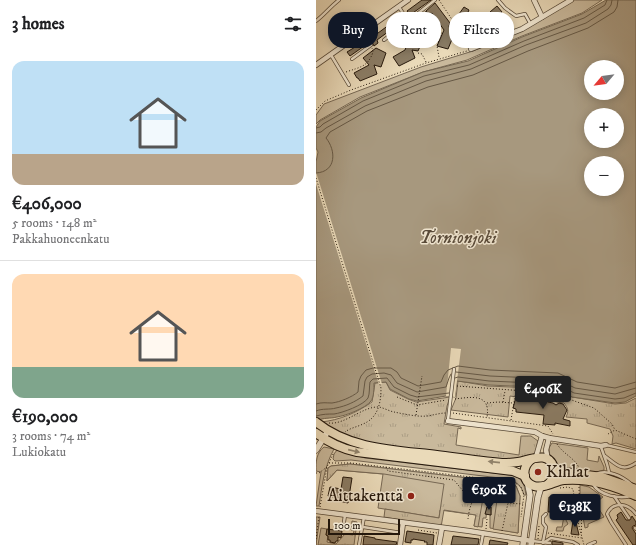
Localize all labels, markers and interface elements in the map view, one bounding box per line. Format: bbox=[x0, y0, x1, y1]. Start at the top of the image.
chip: Buy bbox=[328, 12, 378, 48]
chip: Rent bbox=[386, 12, 441, 48]
chip: Filters bbox=[449, 12, 514, 48]
text: 3 homes bbox=[12, 13, 65, 35]
icon: filters bbox=[282, 13, 304, 35]
north arrow bbox=[584, 60, 624, 100]
map controls bbox=[584, 60, 624, 196]
icon: home bbox=[122, 87, 194, 159]
button: + bbox=[584, 108, 624, 148]
button: − bbox=[584, 156, 624, 196]
text: €406,000 bbox=[12, 193, 82, 215]
text: 5 rooms · 148 m² bbox=[12, 215, 97, 231]
water label: Tornionjoki bbox=[420, 227, 498, 249]
text: Pakkahuoneenkatu bbox=[12, 231, 110, 247]
icon: home bbox=[122, 300, 194, 372]
pin: €406K bbox=[515, 376, 571, 410]
text: €406K bbox=[524, 381, 562, 397]
text: €190,000 bbox=[12, 406, 78, 428]
text: 3 rooms · 74 m² bbox=[12, 428, 90, 444]
text: Lukiokatu bbox=[12, 444, 66, 460]
one-way arrow bbox=[348, 449, 360, 455]
one-way arrow bbox=[488, 459, 500, 466]
place label: Kihlat bbox=[546, 461, 590, 483]
marker: Kihlat bbox=[533, 467, 543, 477]
pin: €190K bbox=[461, 477, 517, 511]
text: €190K bbox=[472, 482, 506, 498]
place label: Aittakenttä bbox=[328, 485, 404, 507]
marker: Aittakenttä bbox=[406, 491, 416, 501]
pin: €138K bbox=[547, 494, 603, 528]
text: €138K bbox=[559, 499, 591, 515]
scale bar bbox=[328, 517, 400, 536]
text: 100 m bbox=[334, 519, 360, 533]

